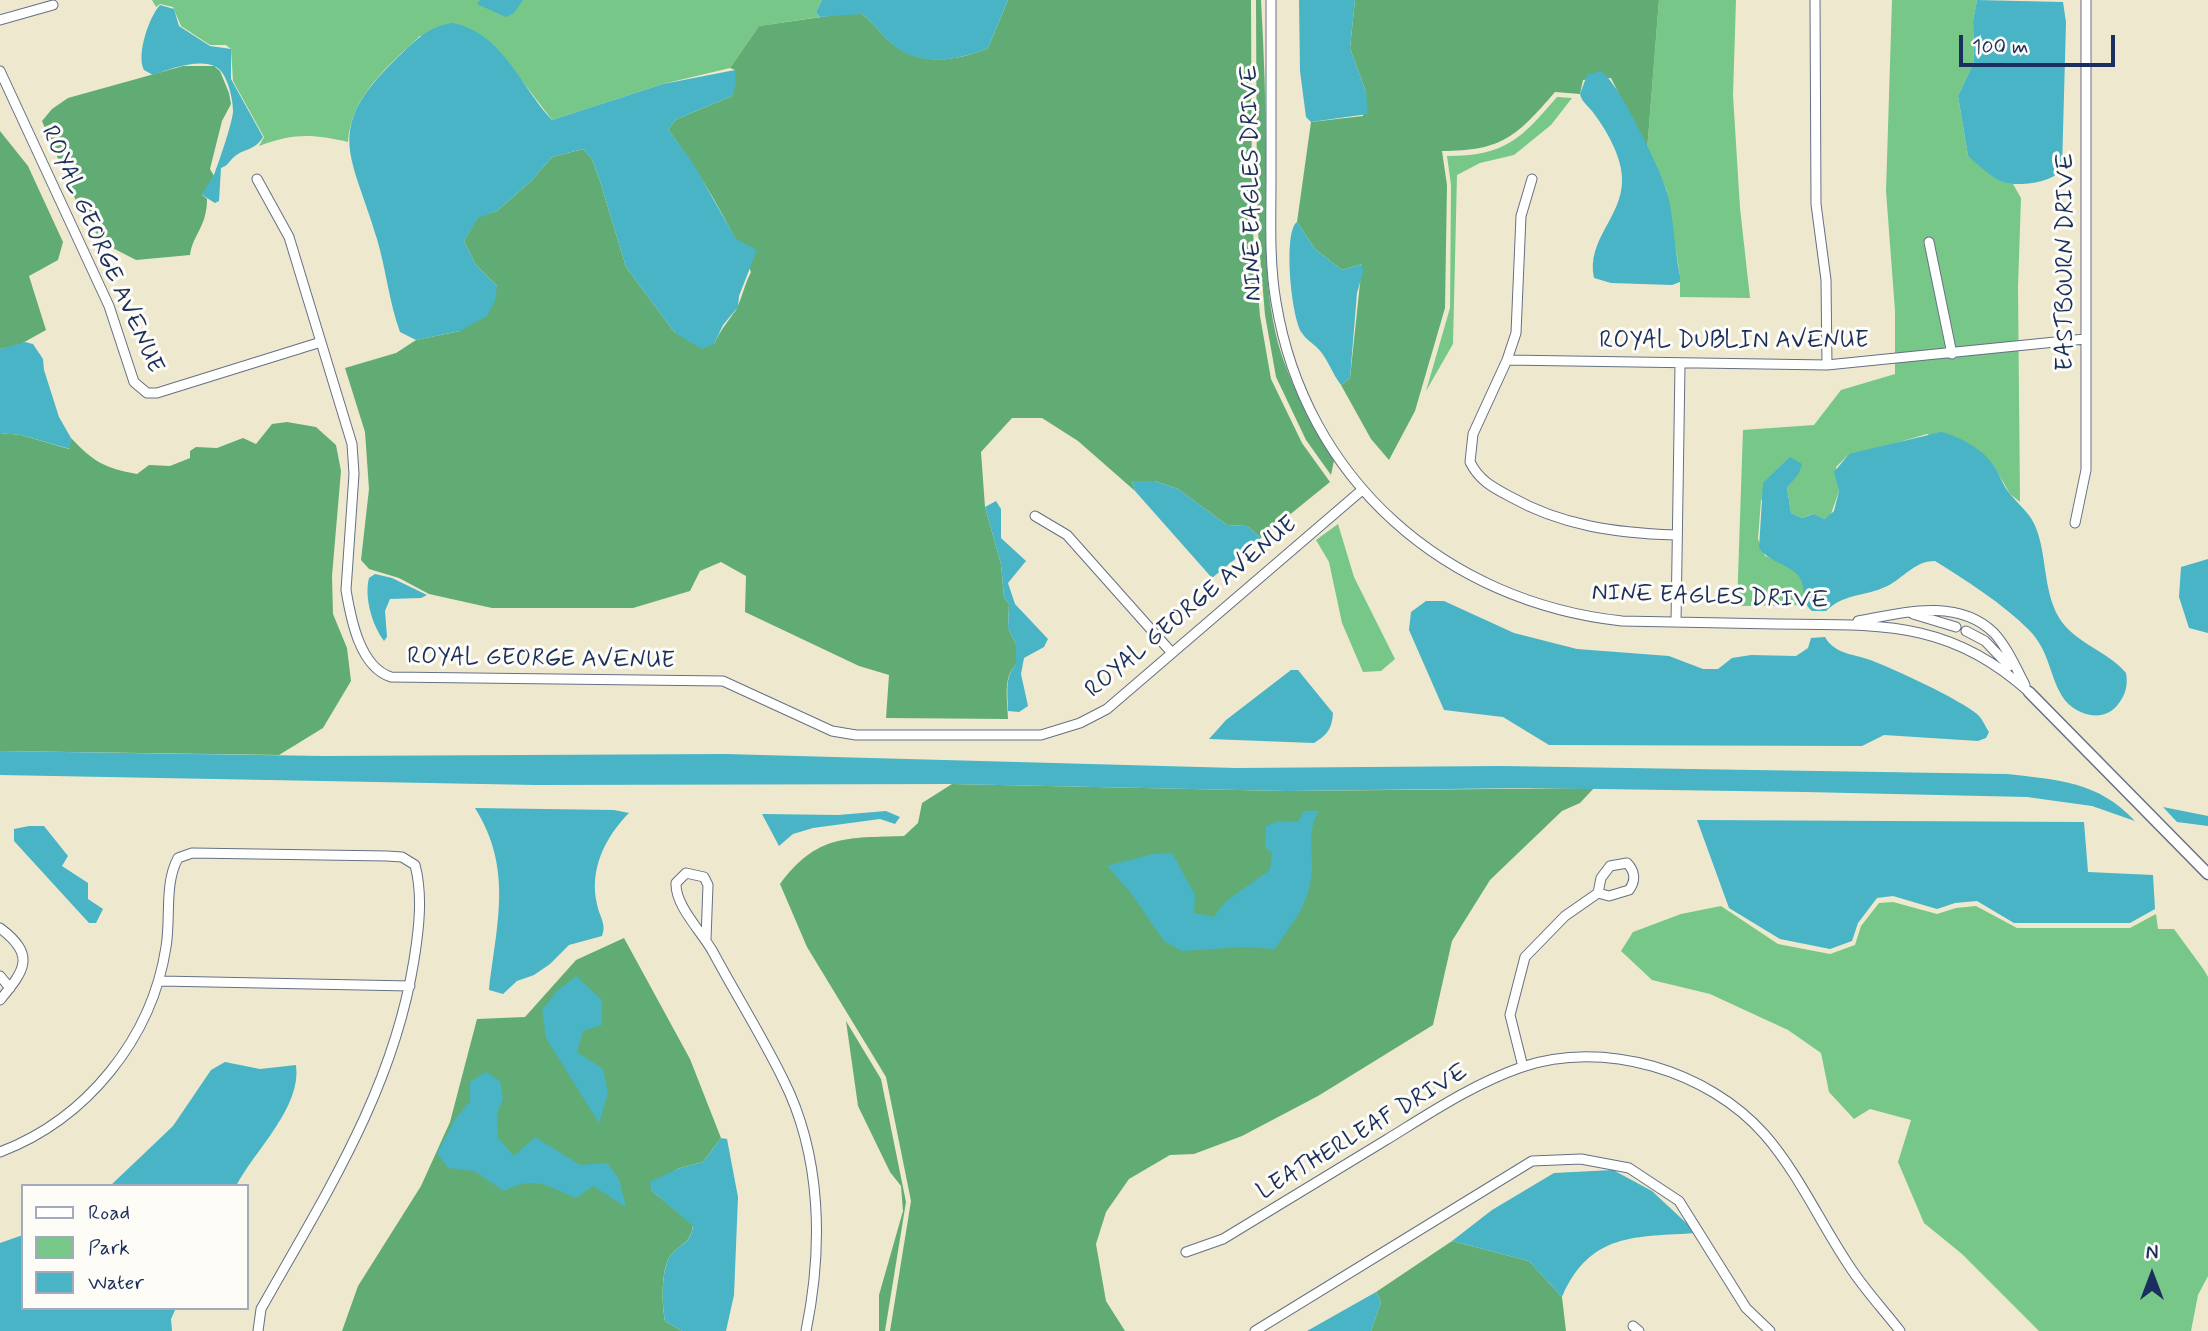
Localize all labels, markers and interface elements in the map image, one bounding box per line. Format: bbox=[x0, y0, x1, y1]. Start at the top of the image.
scale bar bbox=[1963, 21, 2119, 65]
text: 100 m bbox=[1972, 33, 2028, 61]
street label: NINE EAGLES DRIVE bbox=[1237, 64, 1269, 302]
street label: ROYAL GEORGE AVENUE bbox=[33, 122, 169, 378]
street label: EASTBOURN DRIVE bbox=[2053, 153, 2081, 371]
street label: ROYAL DUBLIN AVENUE bbox=[1599, 328, 1869, 356]
street label: ROYAL GEORGE AVENUE bbox=[1080, 511, 1304, 705]
street label: NINE EAGLES DRIVE bbox=[1591, 579, 1829, 617]
street label: ROYAL GEORGE AVENUE bbox=[407, 643, 675, 677]
street label: LEATHERLEAF DRIVE bbox=[1252, 1059, 1474, 1207]
legend bbox=[21, 1184, 248, 1310]
text: Road bbox=[88, 1199, 130, 1227]
text: Park bbox=[88, 1234, 130, 1262]
north arrow bbox=[2117, 1240, 2187, 1310]
text: N bbox=[2146, 1241, 2158, 1266]
text: Water bbox=[88, 1269, 144, 1297]

